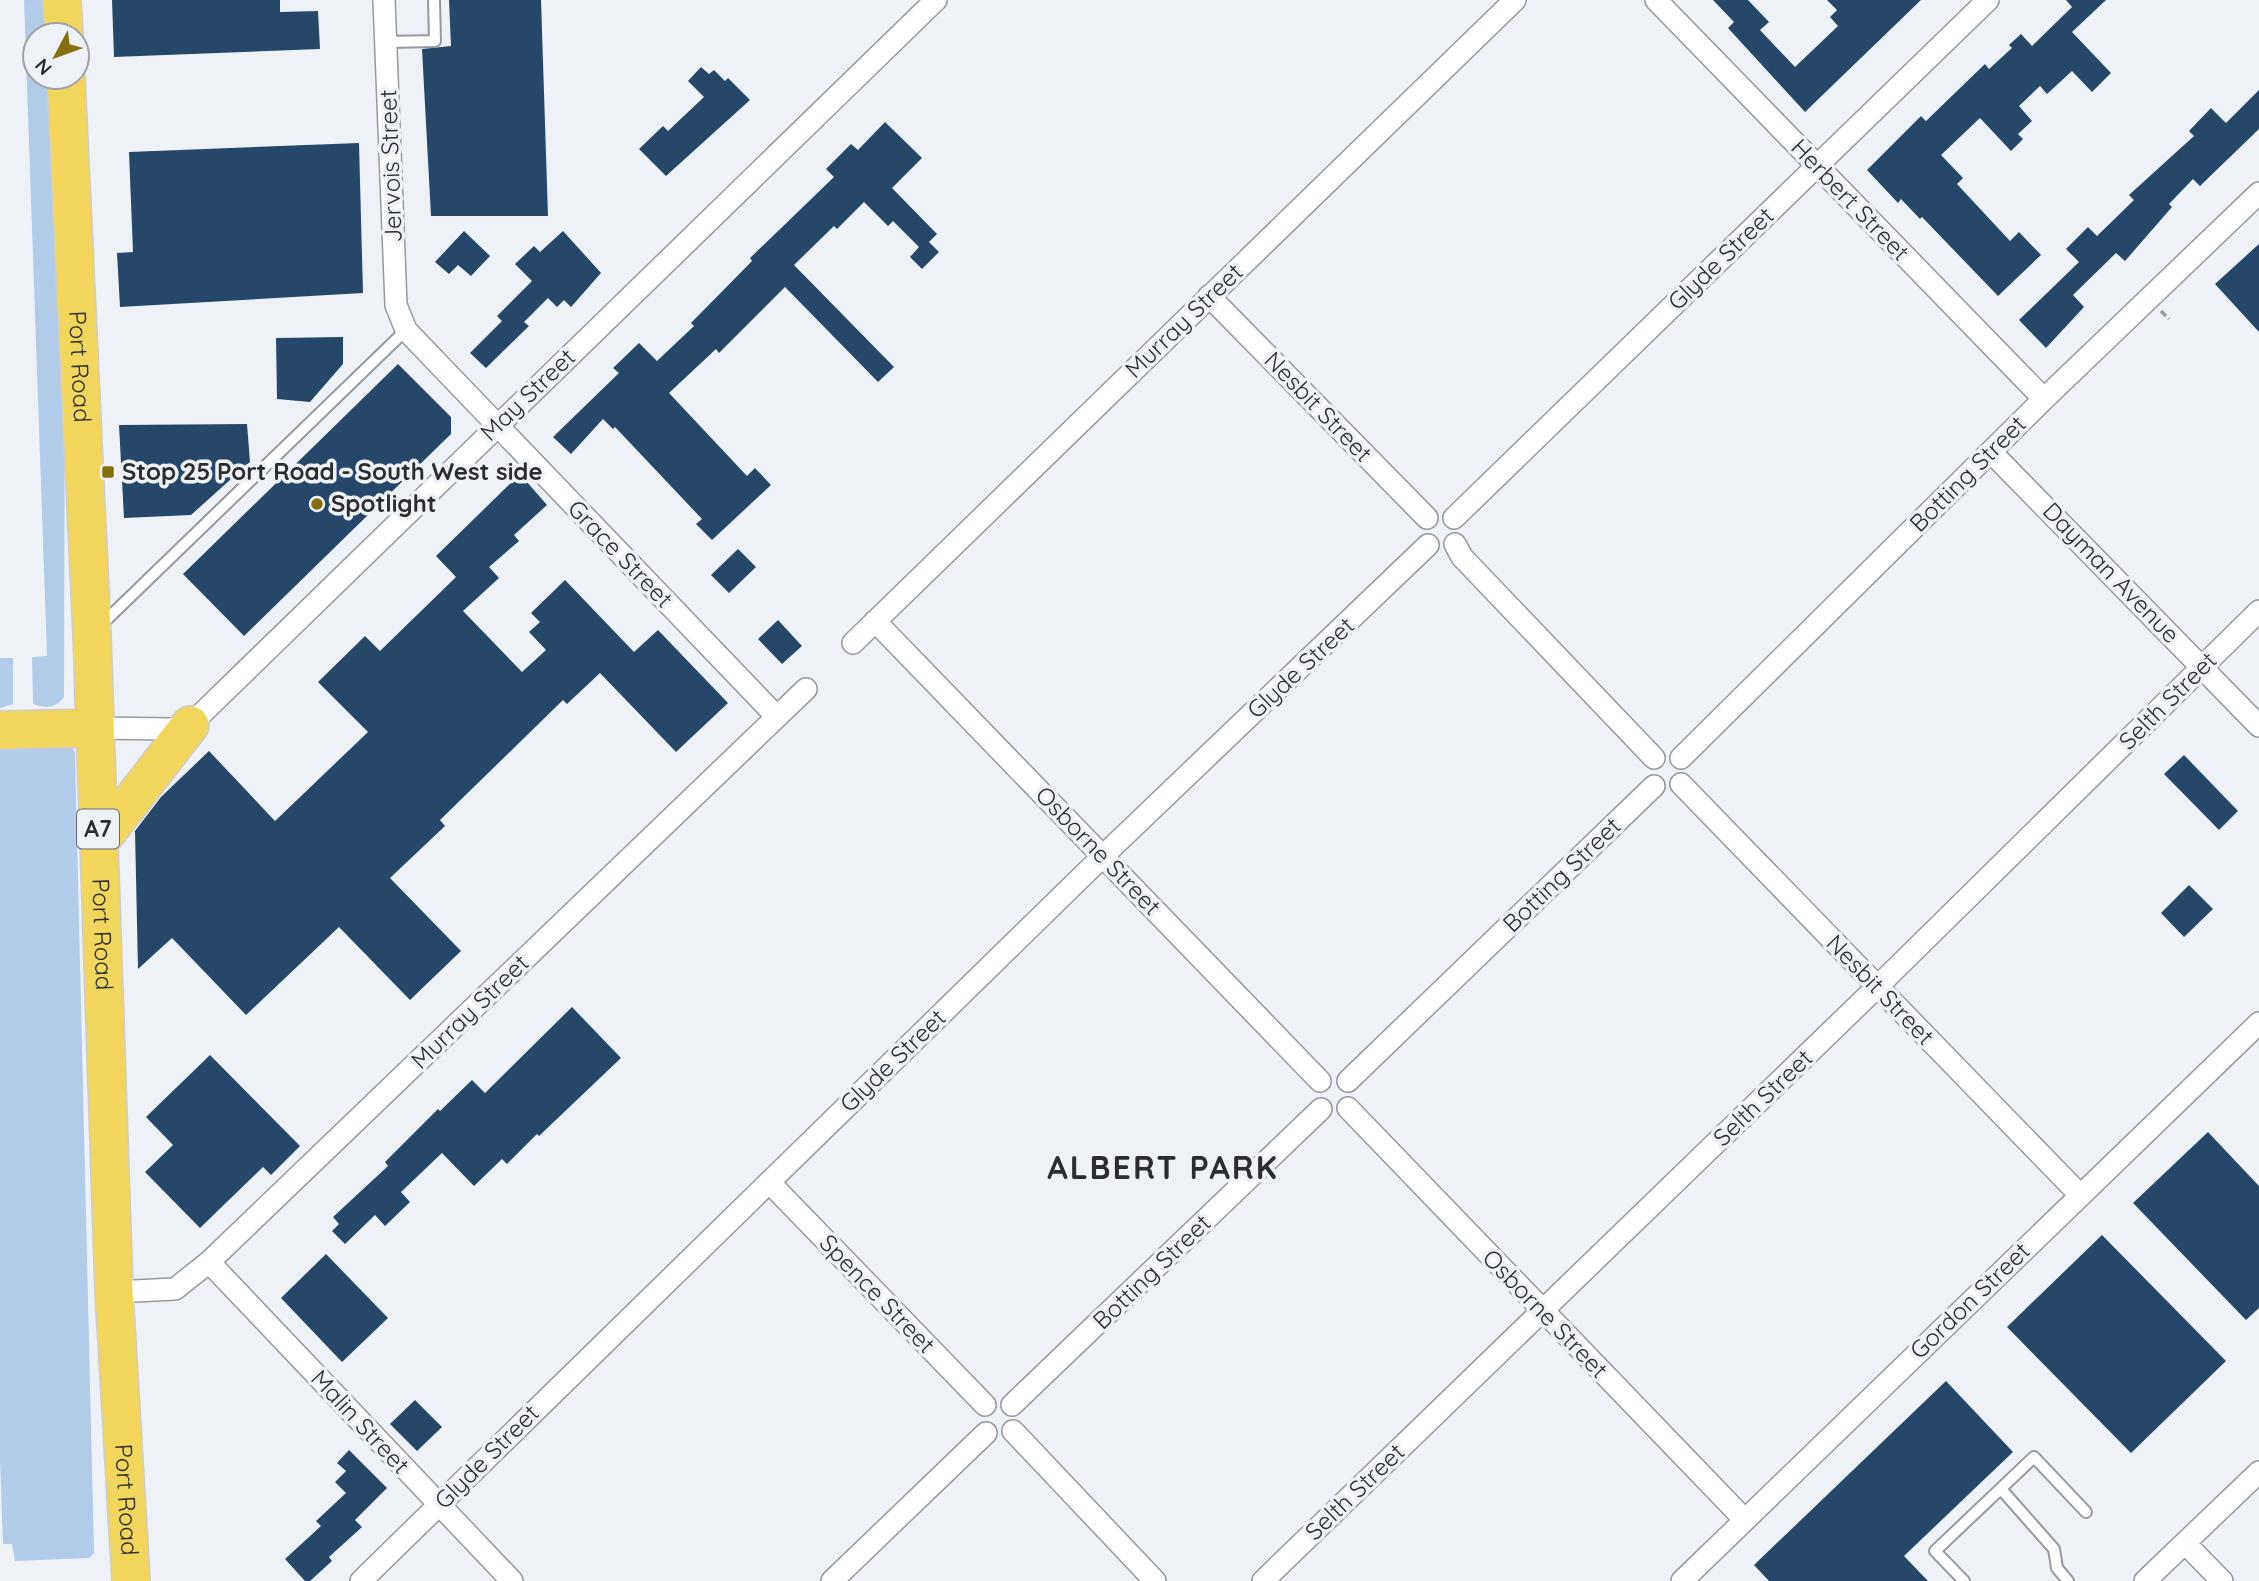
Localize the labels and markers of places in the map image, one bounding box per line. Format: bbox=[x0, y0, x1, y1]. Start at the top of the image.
place label: Stop 25 Port Road - South West side bbox=[122, 456, 543, 486]
marker: Stop 25 Port Road - South West side bbox=[100, 464, 116, 480]
place label: Spotlight bbox=[331, 488, 437, 518]
marker: Spotlight bbox=[309, 496, 325, 512]

